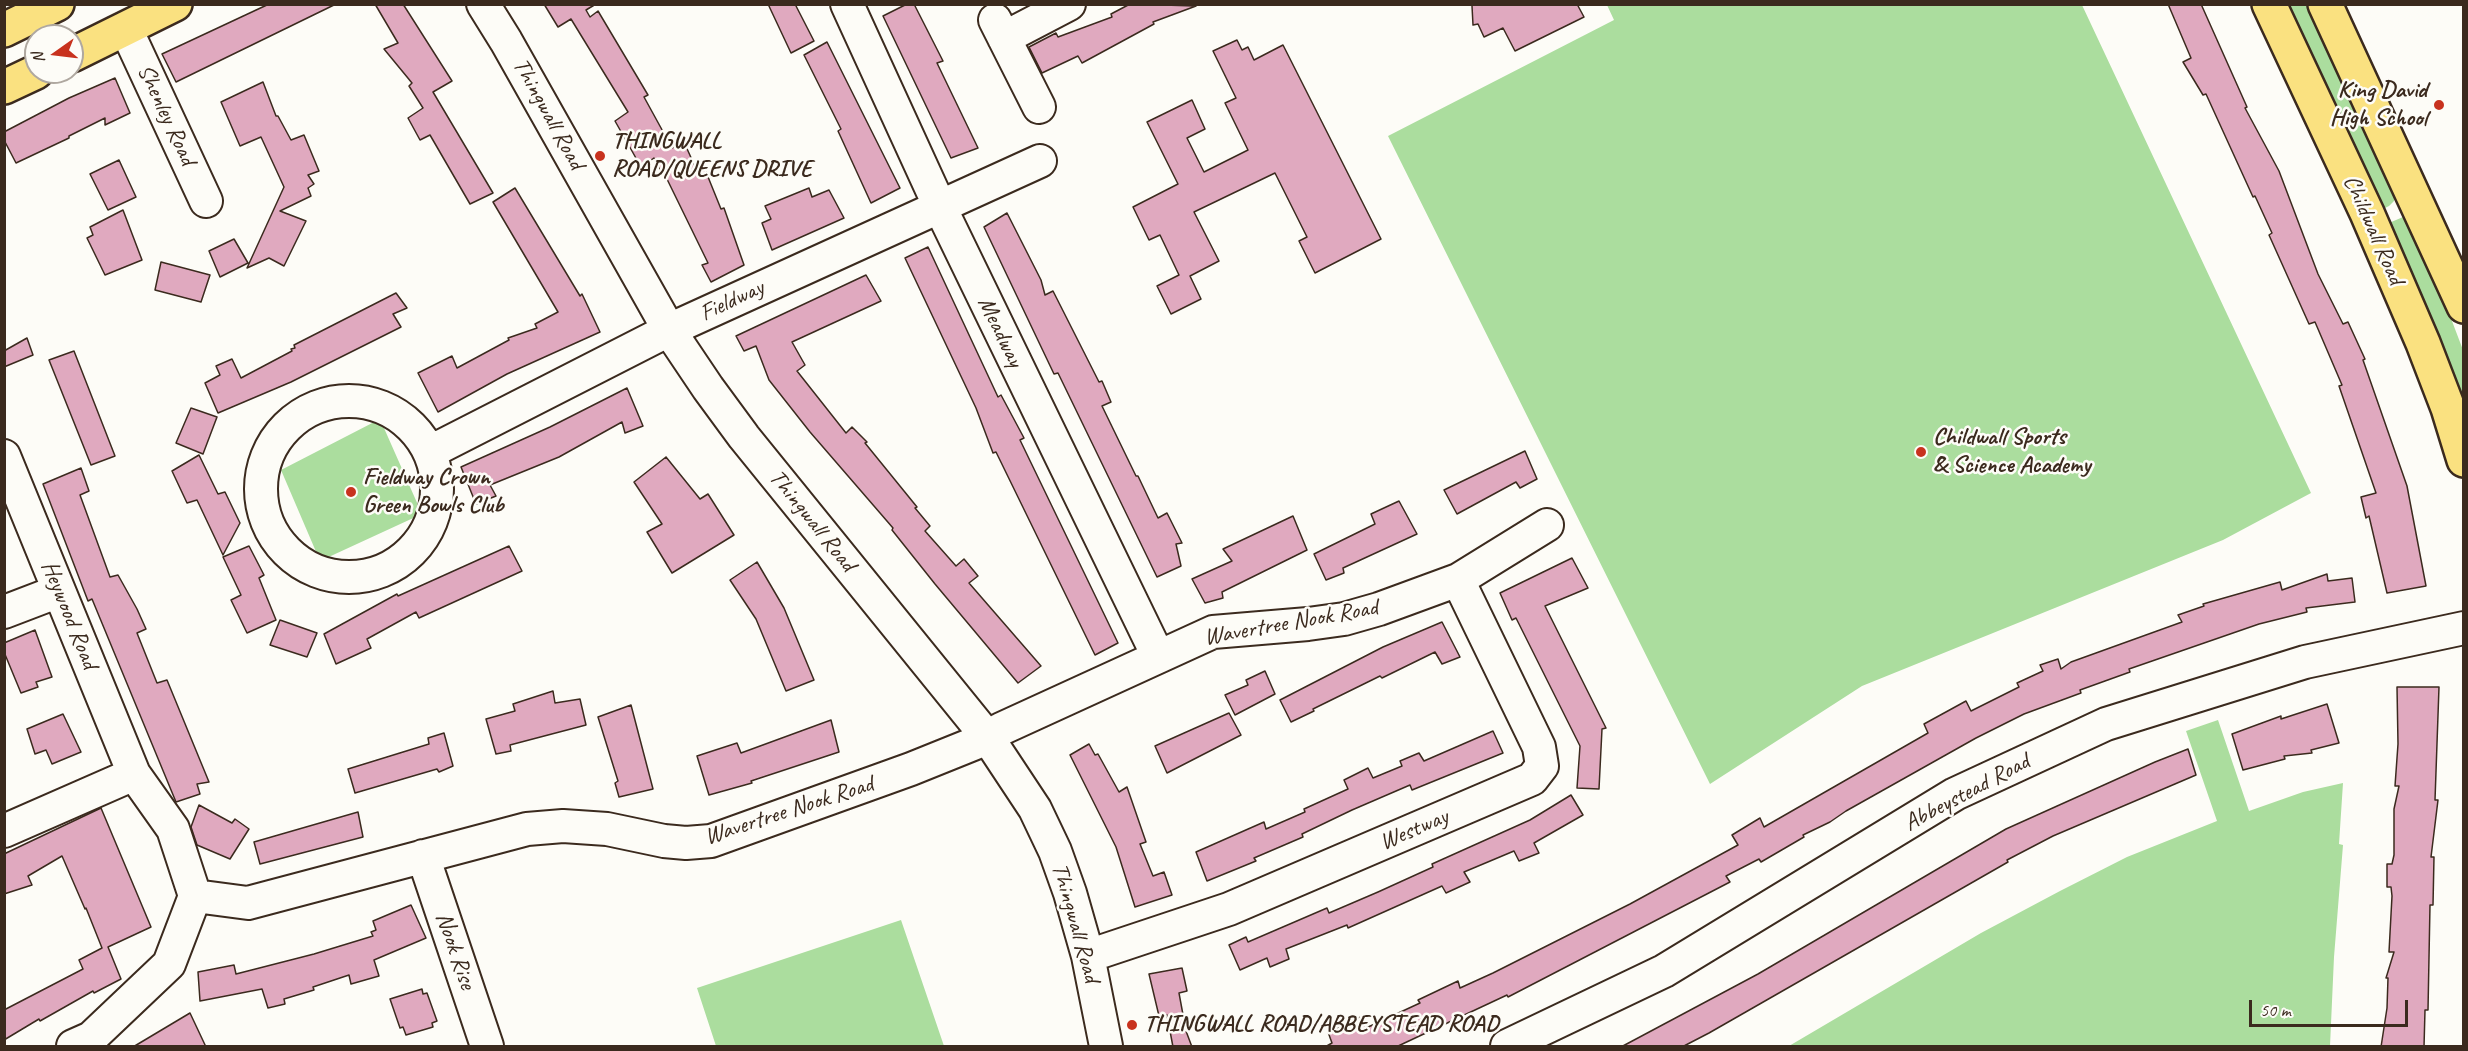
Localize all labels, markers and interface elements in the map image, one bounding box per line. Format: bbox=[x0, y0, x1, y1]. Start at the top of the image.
north arrow bbox=[24, 24, 84, 84]
text: N bbox=[28, 51, 49, 65]
street label: Thingwall Road bbox=[506, 53, 590, 175]
street label: Shenley Road bbox=[130, 60, 202, 170]
place label: King David High School bbox=[2330, 77, 2427, 133]
marker: King David High School bbox=[2432, 98, 2446, 112]
place label: THINGWALL ROAD/QUEENS DRIVE bbox=[612, 128, 812, 184]
marker: THINGWALL ROAD/QUEENS DRIVE bbox=[593, 149, 607, 163]
street label: Childwall Road bbox=[2336, 171, 2410, 289]
street label: Fieldway bbox=[695, 274, 769, 328]
street label: Meadway bbox=[971, 292, 1029, 372]
place label: Childwall Sports & Science Academy bbox=[1933, 424, 2090, 480]
marker: Childwall Sports & Science Academy bbox=[1914, 445, 1928, 459]
place label: Fieldway Crown Green Bowls Club bbox=[363, 464, 504, 520]
street label: Thingwall Road bbox=[762, 464, 862, 578]
marker: Fieldway Crown Green Bowls Club bbox=[344, 485, 358, 499]
street label: Heywood Road bbox=[34, 557, 104, 673]
street label: Wavertree Nook Road bbox=[1202, 594, 1380, 652]
street label: Abbeystead Road bbox=[1899, 748, 2035, 838]
street label: Wavertree Nook Road bbox=[701, 770, 877, 852]
street label: Westway bbox=[1375, 803, 1453, 857]
street label: Thingwall Road bbox=[1044, 860, 1106, 986]
street label: Nook Rise bbox=[428, 909, 482, 993]
scale bar bbox=[2252, 988, 2411, 1026]
text: 50 m bbox=[2260, 999, 2291, 1021]
place label: THINGWALL ROAD/ABBEYSTEAD ROAD bbox=[1144, 1011, 1499, 1039]
marker: THINGWALL ROAD/ABBEYSTEAD ROAD bbox=[1125, 1018, 1139, 1032]

